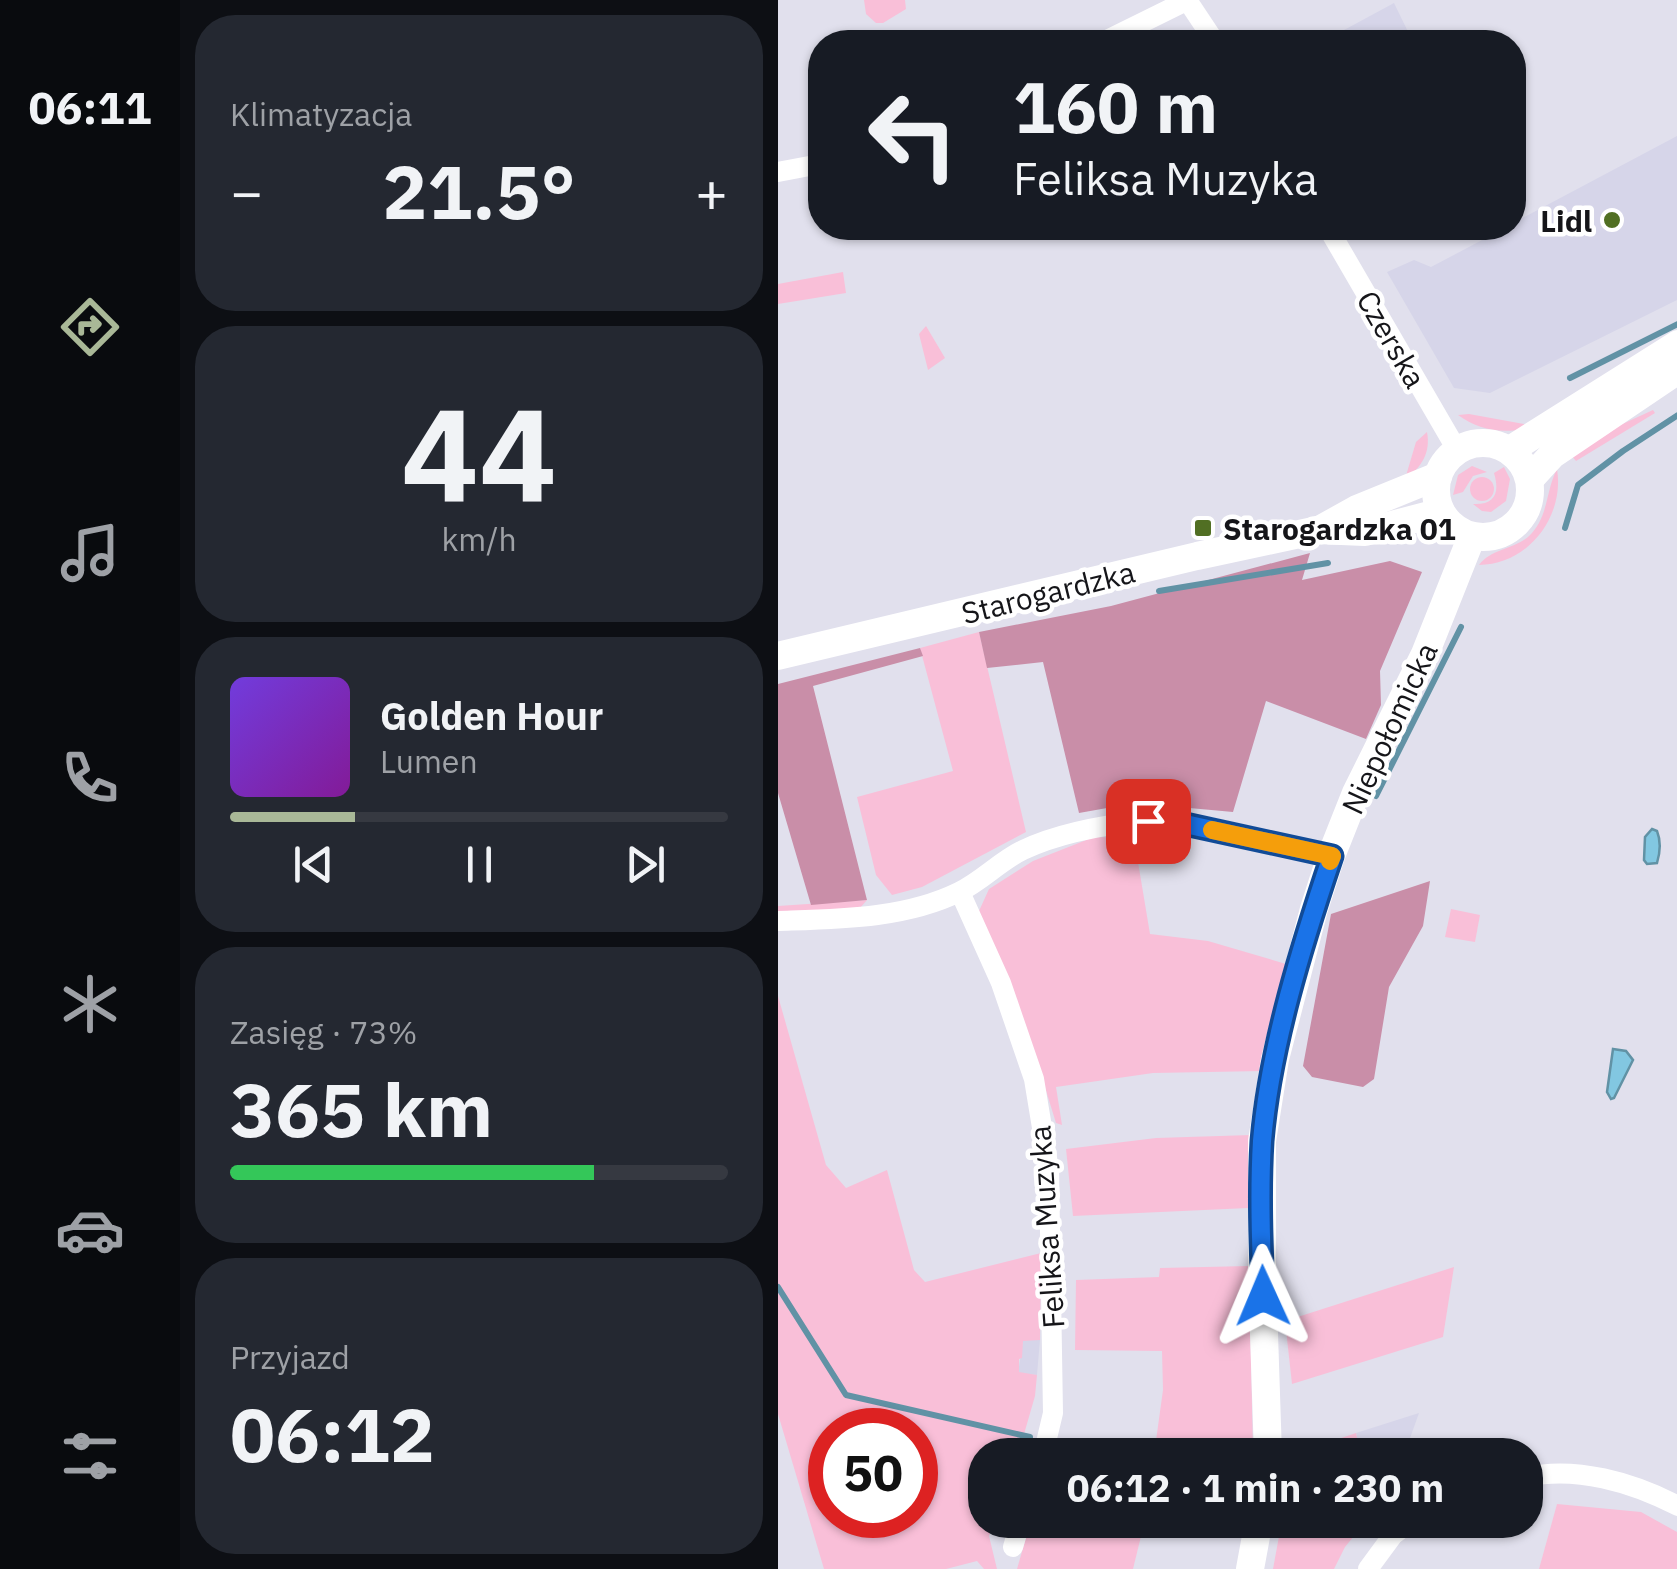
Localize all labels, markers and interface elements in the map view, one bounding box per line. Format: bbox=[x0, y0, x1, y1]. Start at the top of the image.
text: 160 m bbox=[1013, 61, 1218, 152]
icon: left bbox=[848, 70, 978, 200]
text: 06:11 bbox=[29, 78, 151, 136]
text: Klimatyzacja bbox=[230, 93, 412, 135]
text: 21.5° bbox=[382, 142, 576, 240]
text: Feliksa Muzyka bbox=[1013, 149, 1318, 207]
text: − bbox=[230, 156, 263, 227]
text: + bbox=[695, 156, 728, 227]
place label: Lidl bbox=[1540, 201, 1592, 240]
marker: Lidl bbox=[1601, 209, 1623, 231]
street label: Czerska bbox=[1349, 283, 1435, 395]
icon: directions bbox=[55, 292, 125, 362]
text: 44 bbox=[401, 368, 557, 537]
place label: Starogardzka 01 bbox=[1223, 509, 1456, 548]
marker: Starogardzka 01 bbox=[1192, 517, 1214, 539]
icon: music bbox=[55, 518, 125, 588]
text: km/h bbox=[441, 518, 517, 560]
street label: Starogardzka bbox=[957, 552, 1139, 632]
street label: Niepołomicka bbox=[1332, 636, 1446, 820]
text: Golden Hour bbox=[380, 691, 603, 740]
text: Lumen bbox=[380, 740, 478, 782]
icon: phone bbox=[55, 743, 125, 813]
pin bbox=[1106, 779, 1191, 864]
icon: arrive bbox=[1121, 794, 1176, 849]
icon: previous bbox=[286, 837, 341, 892]
icon: pause bbox=[452, 837, 507, 892]
icon: next bbox=[618, 837, 673, 892]
icon: climate bbox=[55, 969, 125, 1039]
text: Zasięg · 73% bbox=[230, 1011, 417, 1053]
text: 365 km bbox=[230, 1060, 493, 1158]
street label: Feliksa Muzyka bbox=[1019, 1124, 1073, 1330]
icon: car bbox=[55, 1195, 125, 1265]
position arrow bbox=[1211, 1244, 1315, 1348]
text: Przyjazd bbox=[230, 1336, 350, 1378]
text: 06:12 bbox=[230, 1385, 435, 1483]
speed limit sign: 50 bbox=[808, 1408, 938, 1538]
icon: filters bbox=[55, 1421, 125, 1491]
text: 06:12 · 1 min · 230 m bbox=[1067, 1463, 1444, 1512]

